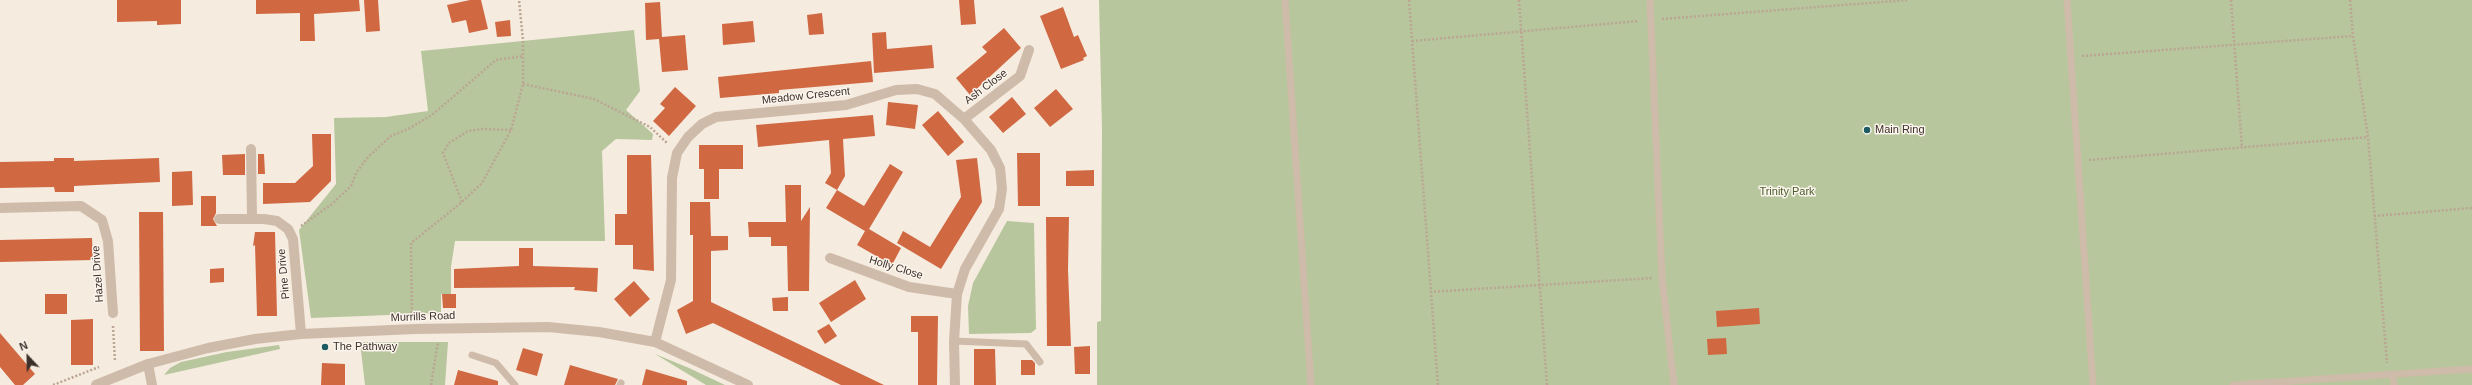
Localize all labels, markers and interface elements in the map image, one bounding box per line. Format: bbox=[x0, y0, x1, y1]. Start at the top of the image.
street label: Ash Close bbox=[962, 67, 1010, 107]
street label: Meadow Crescent bbox=[761, 85, 851, 107]
place label: Main Ring bbox=[1875, 123, 1925, 137]
marker: Main Ring bbox=[1862, 125, 1872, 135]
park label: Trinity Park bbox=[1759, 185, 1815, 199]
street label: Hazel Drive bbox=[89, 245, 107, 303]
street label: Pine Drive bbox=[275, 248, 293, 300]
street label: Holly Close bbox=[867, 254, 925, 282]
street label: Murrills Road bbox=[390, 309, 456, 325]
north arrow bbox=[8, 337, 48, 377]
text: N bbox=[18, 339, 29, 353]
place label: The Pathway bbox=[333, 340, 397, 354]
marker: The Pathway bbox=[320, 342, 330, 352]

